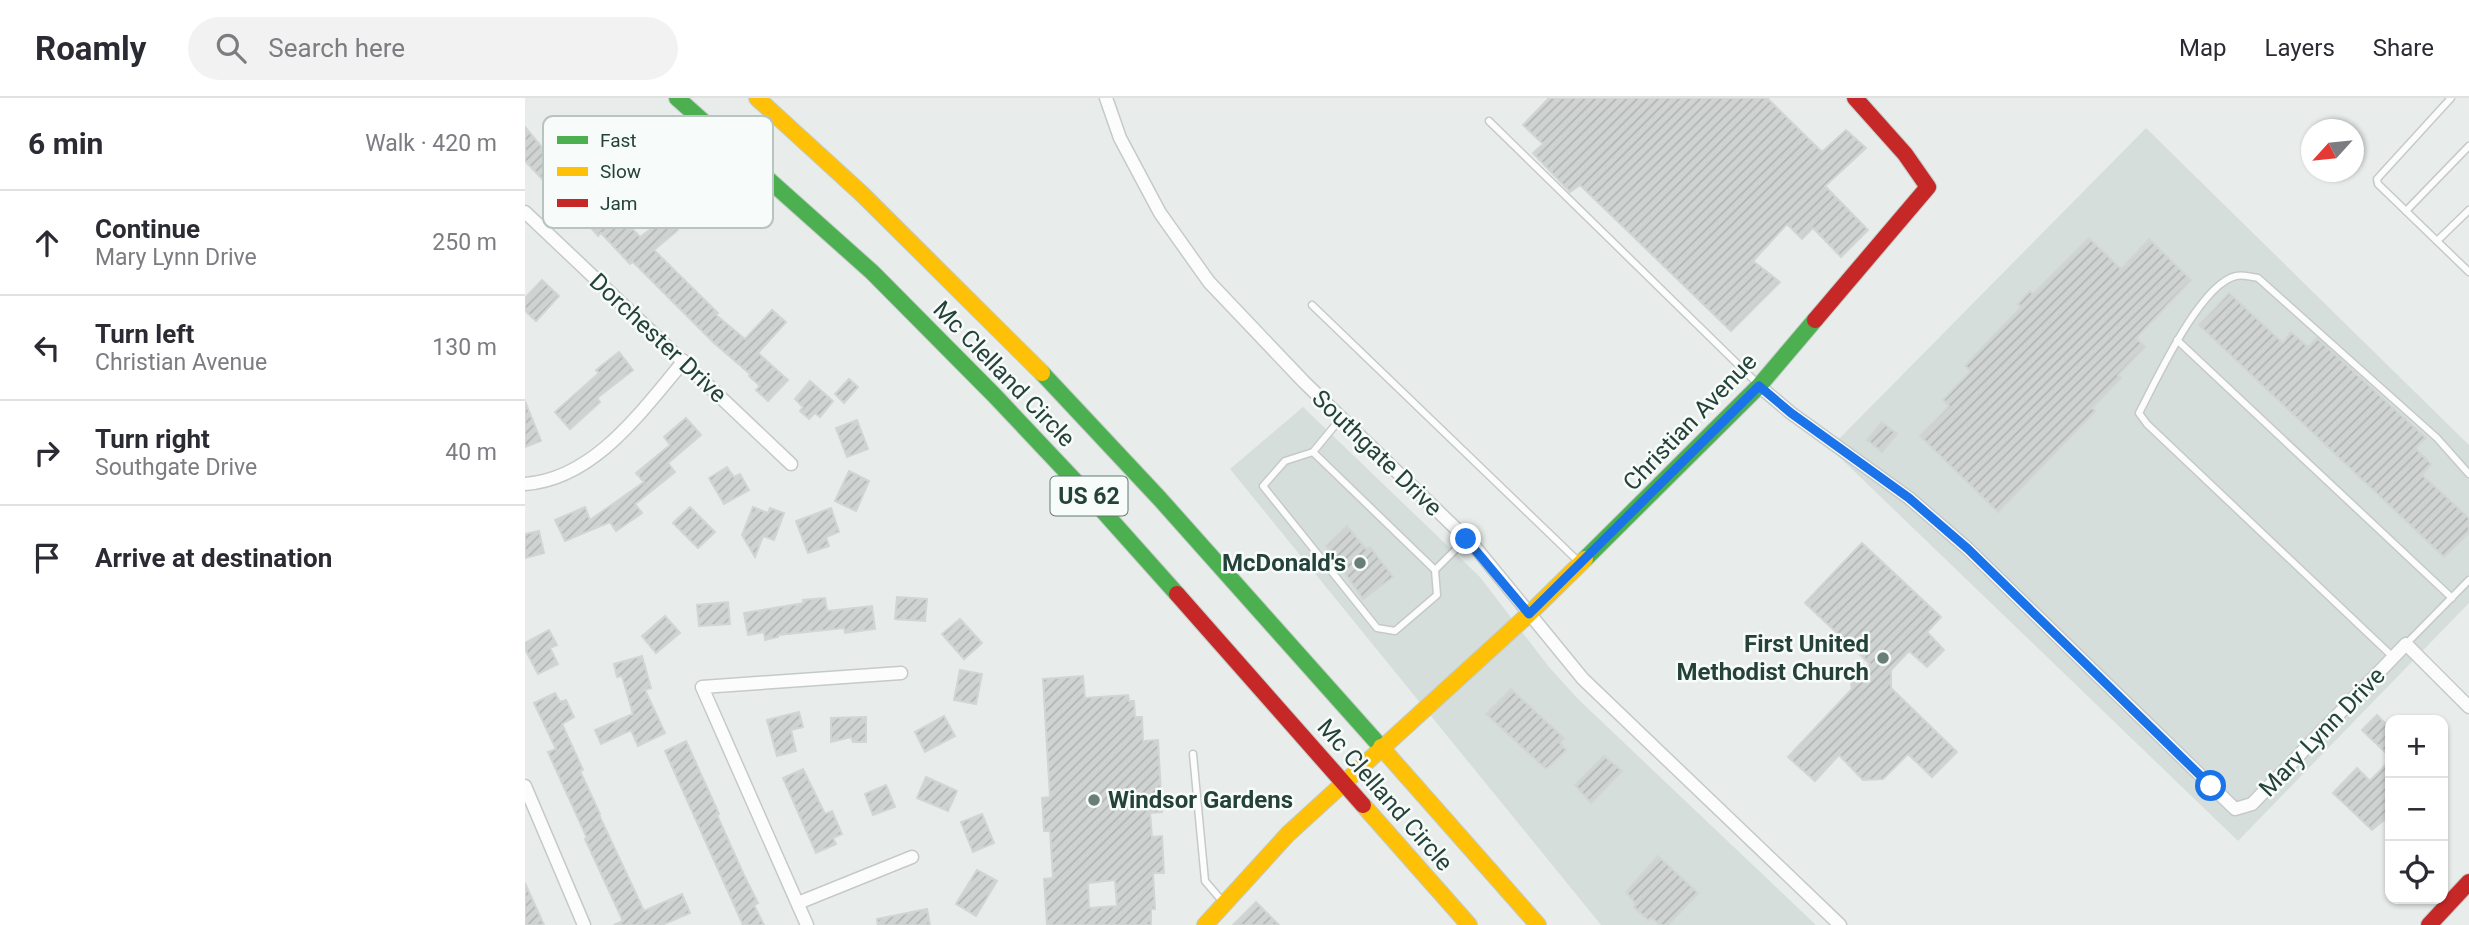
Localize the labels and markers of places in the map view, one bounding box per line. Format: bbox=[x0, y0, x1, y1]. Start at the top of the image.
place label: McDonald's bbox=[1222, 549, 1346, 577]
marker: McDonald's bbox=[1352, 555, 1368, 571]
place label: First United Methodist Church bbox=[1677, 630, 1869, 686]
marker: First United Methodist Church bbox=[1875, 650, 1891, 666]
place label: Windsor Gardens bbox=[1108, 786, 1293, 814]
marker: Windsor Gardens bbox=[1086, 792, 1102, 808]

